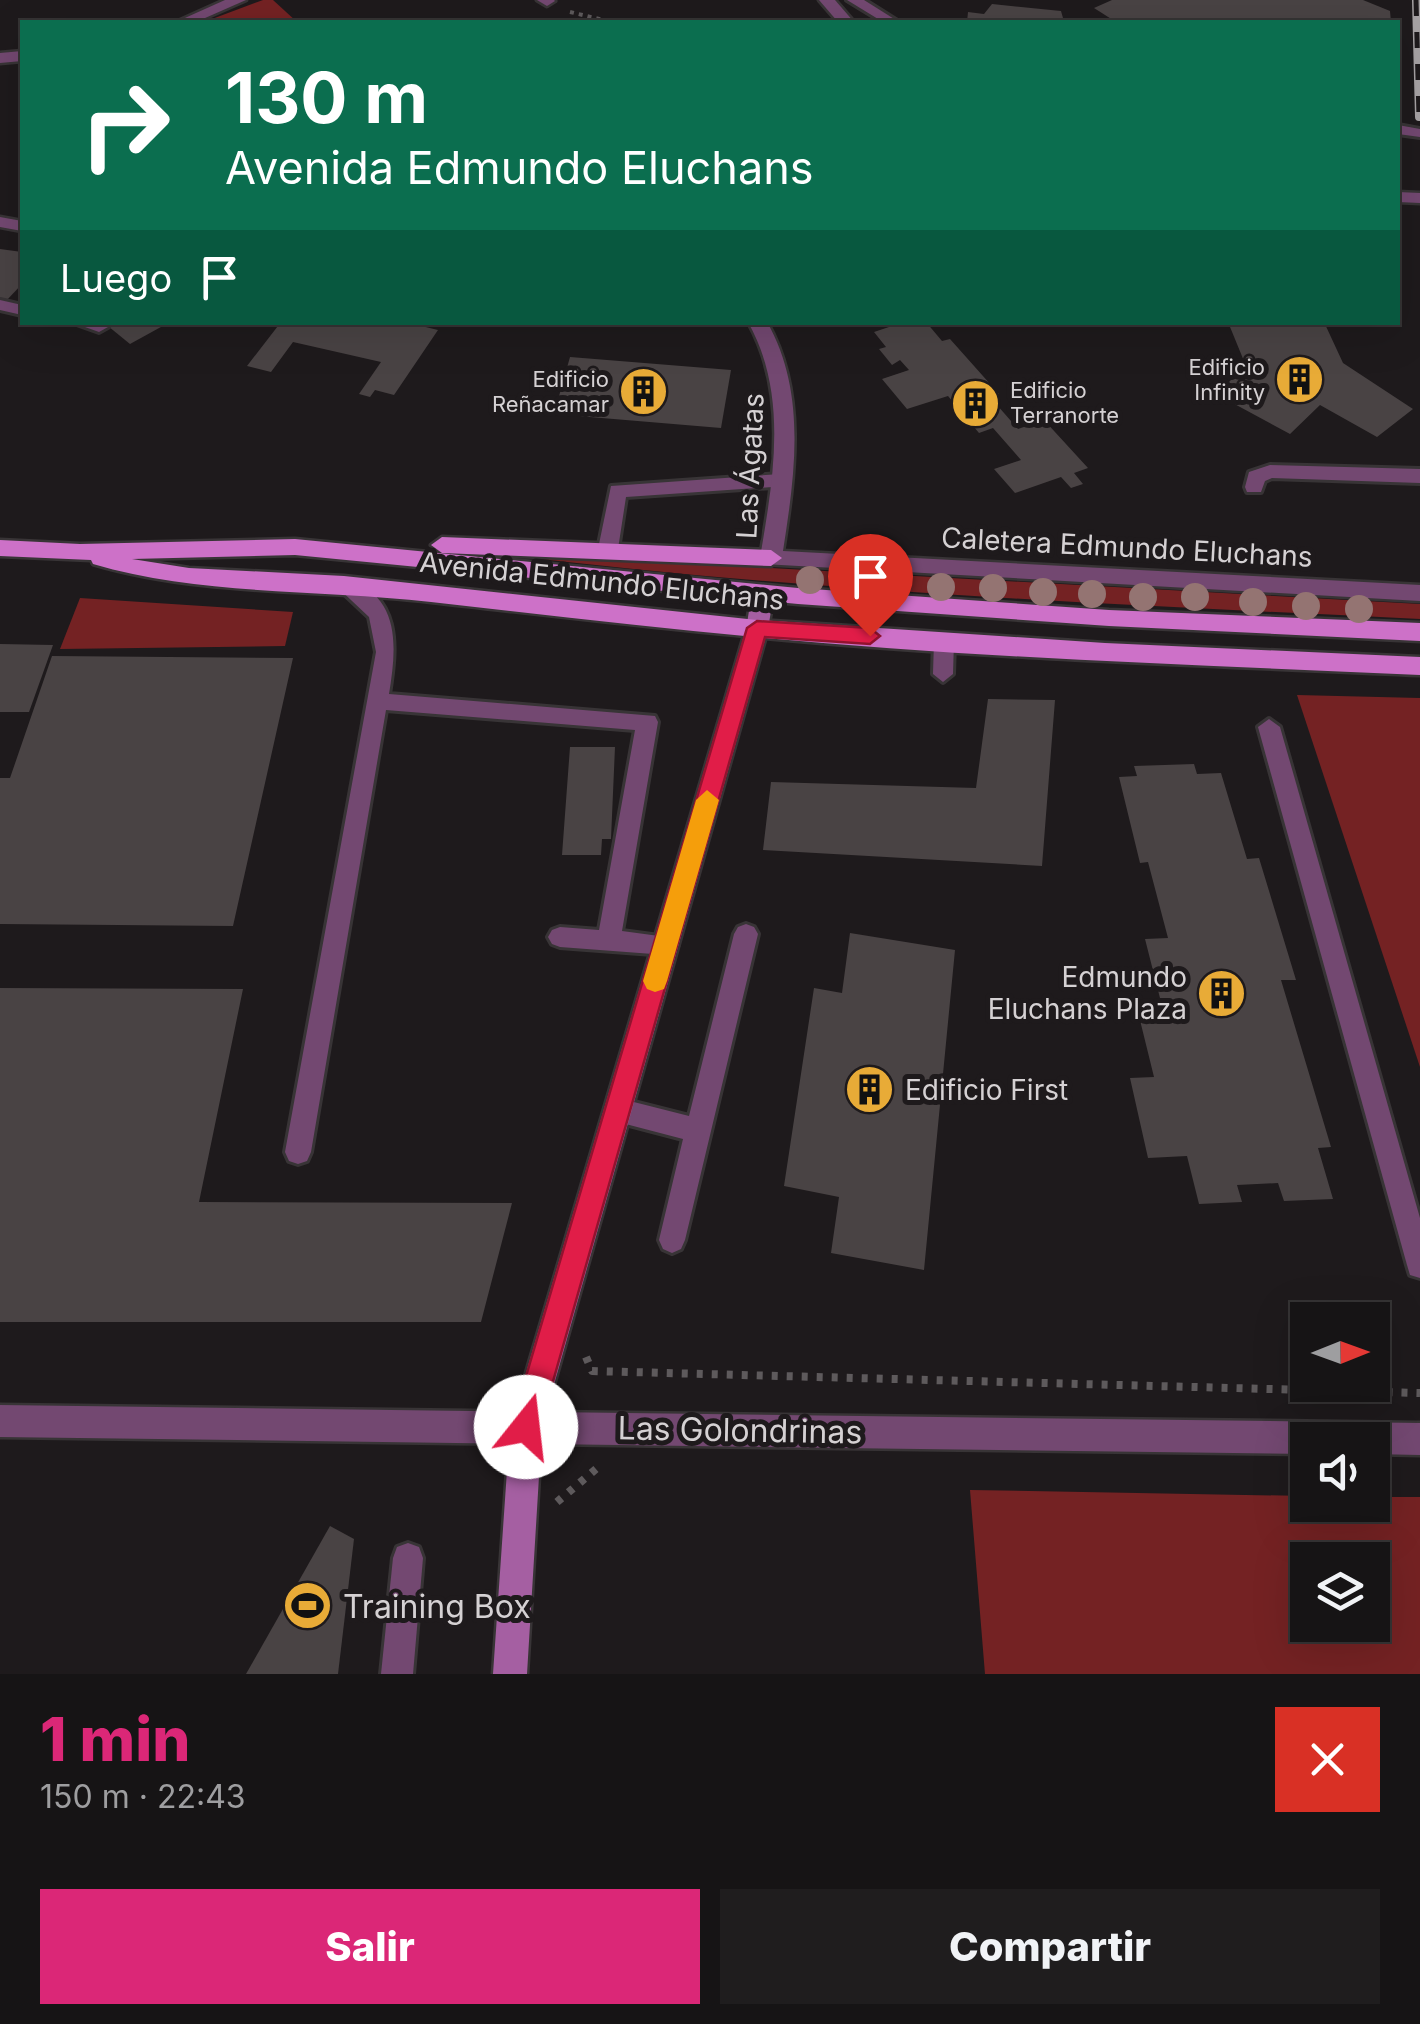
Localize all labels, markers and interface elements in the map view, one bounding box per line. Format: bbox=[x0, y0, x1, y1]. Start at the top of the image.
text: 130 m bbox=[225, 55, 428, 140]
icon: right bbox=[60, 60, 190, 190]
text: Avenida Edmundo Eluchans bbox=[225, 140, 814, 195]
icon: arrive bbox=[192, 250, 247, 305]
text: Luego bbox=[60, 255, 172, 301]
place label: Edificio Infinity bbox=[1188, 354, 1265, 405]
building icon: Edificio Infinity bbox=[1274, 354, 1326, 406]
place label: Edificio Reñacamar bbox=[492, 366, 609, 417]
building icon: Edificio Reñacamar bbox=[618, 366, 670, 418]
building icon: Edificio Terranorte bbox=[949, 377, 1001, 429]
place label: Edificio Terranorte bbox=[1010, 377, 1119, 428]
street label: Las Ágatas bbox=[728, 392, 771, 540]
street label: Caletera Edmundo Eluchans bbox=[940, 520, 1314, 574]
pin bbox=[828, 534, 913, 637]
street label: Avenida Edmundo Eluchans bbox=[418, 545, 786, 617]
icon: arrive bbox=[843, 549, 898, 604]
place label: Edmundo Eluchans Plaza bbox=[988, 960, 1187, 1026]
building icon: Edmundo Eluchans Plaza bbox=[1196, 967, 1248, 1019]
building icon: Edificio First bbox=[844, 1064, 896, 1116]
place label: Edificio First bbox=[905, 1073, 1068, 1107]
north arrow bbox=[1290, 1302, 1390, 1402]
map controls bbox=[1290, 1302, 1390, 1642]
position arrow bbox=[474, 1375, 578, 1479]
street label: Las Golondrinas bbox=[617, 1408, 863, 1452]
button: sound bbox=[1290, 1422, 1390, 1522]
button: layers bbox=[1290, 1542, 1390, 1642]
sports icon: Training Box bbox=[282, 1580, 334, 1632]
place label: Training Box bbox=[343, 1587, 531, 1626]
text: 1 min bbox=[40, 1703, 190, 1775]
button: close bbox=[1275, 1707, 1380, 1812]
text: 150 m · 22:43 bbox=[40, 1777, 246, 1816]
button: Salir bbox=[40, 1889, 700, 2004]
button: Compartir bbox=[720, 1889, 1380, 2004]

